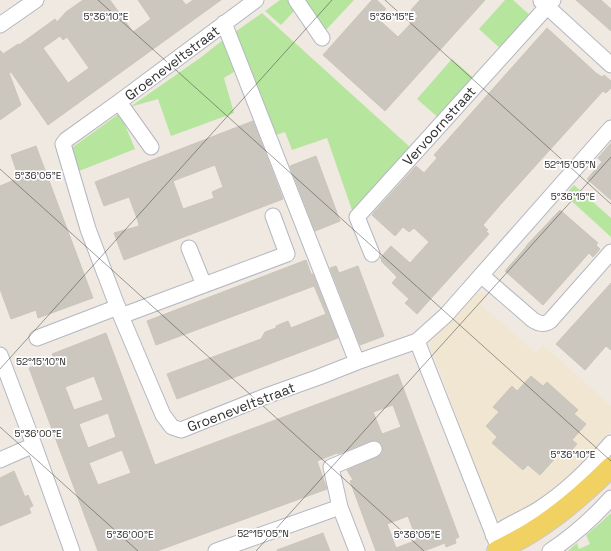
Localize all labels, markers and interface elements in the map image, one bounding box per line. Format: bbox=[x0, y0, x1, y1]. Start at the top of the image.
text: 5°36'10"E bbox=[84, 10, 129, 23]
text: 5°36'15"E bbox=[370, 10, 415, 23]
street label: Groeneveltstraat bbox=[121, 22, 223, 104]
street label: Vervoornstraat bbox=[399, 82, 479, 170]
text: 52°15'05"N bbox=[544, 158, 596, 171]
text: 5°36'05"E bbox=[15, 169, 62, 182]
text: 5°36'15"E bbox=[551, 190, 596, 203]
text: 52°15'10"N bbox=[16, 355, 66, 368]
street label: Groeneveltstraat bbox=[185, 378, 297, 436]
text: 5°36'00"E bbox=[14, 427, 62, 440]
text: 5°36'10"E bbox=[551, 448, 596, 461]
text: 52°15'05"N bbox=[237, 527, 289, 540]
text: 5°36'00"E bbox=[106, 528, 154, 541]
text: 5°36'05"E bbox=[394, 528, 441, 541]

